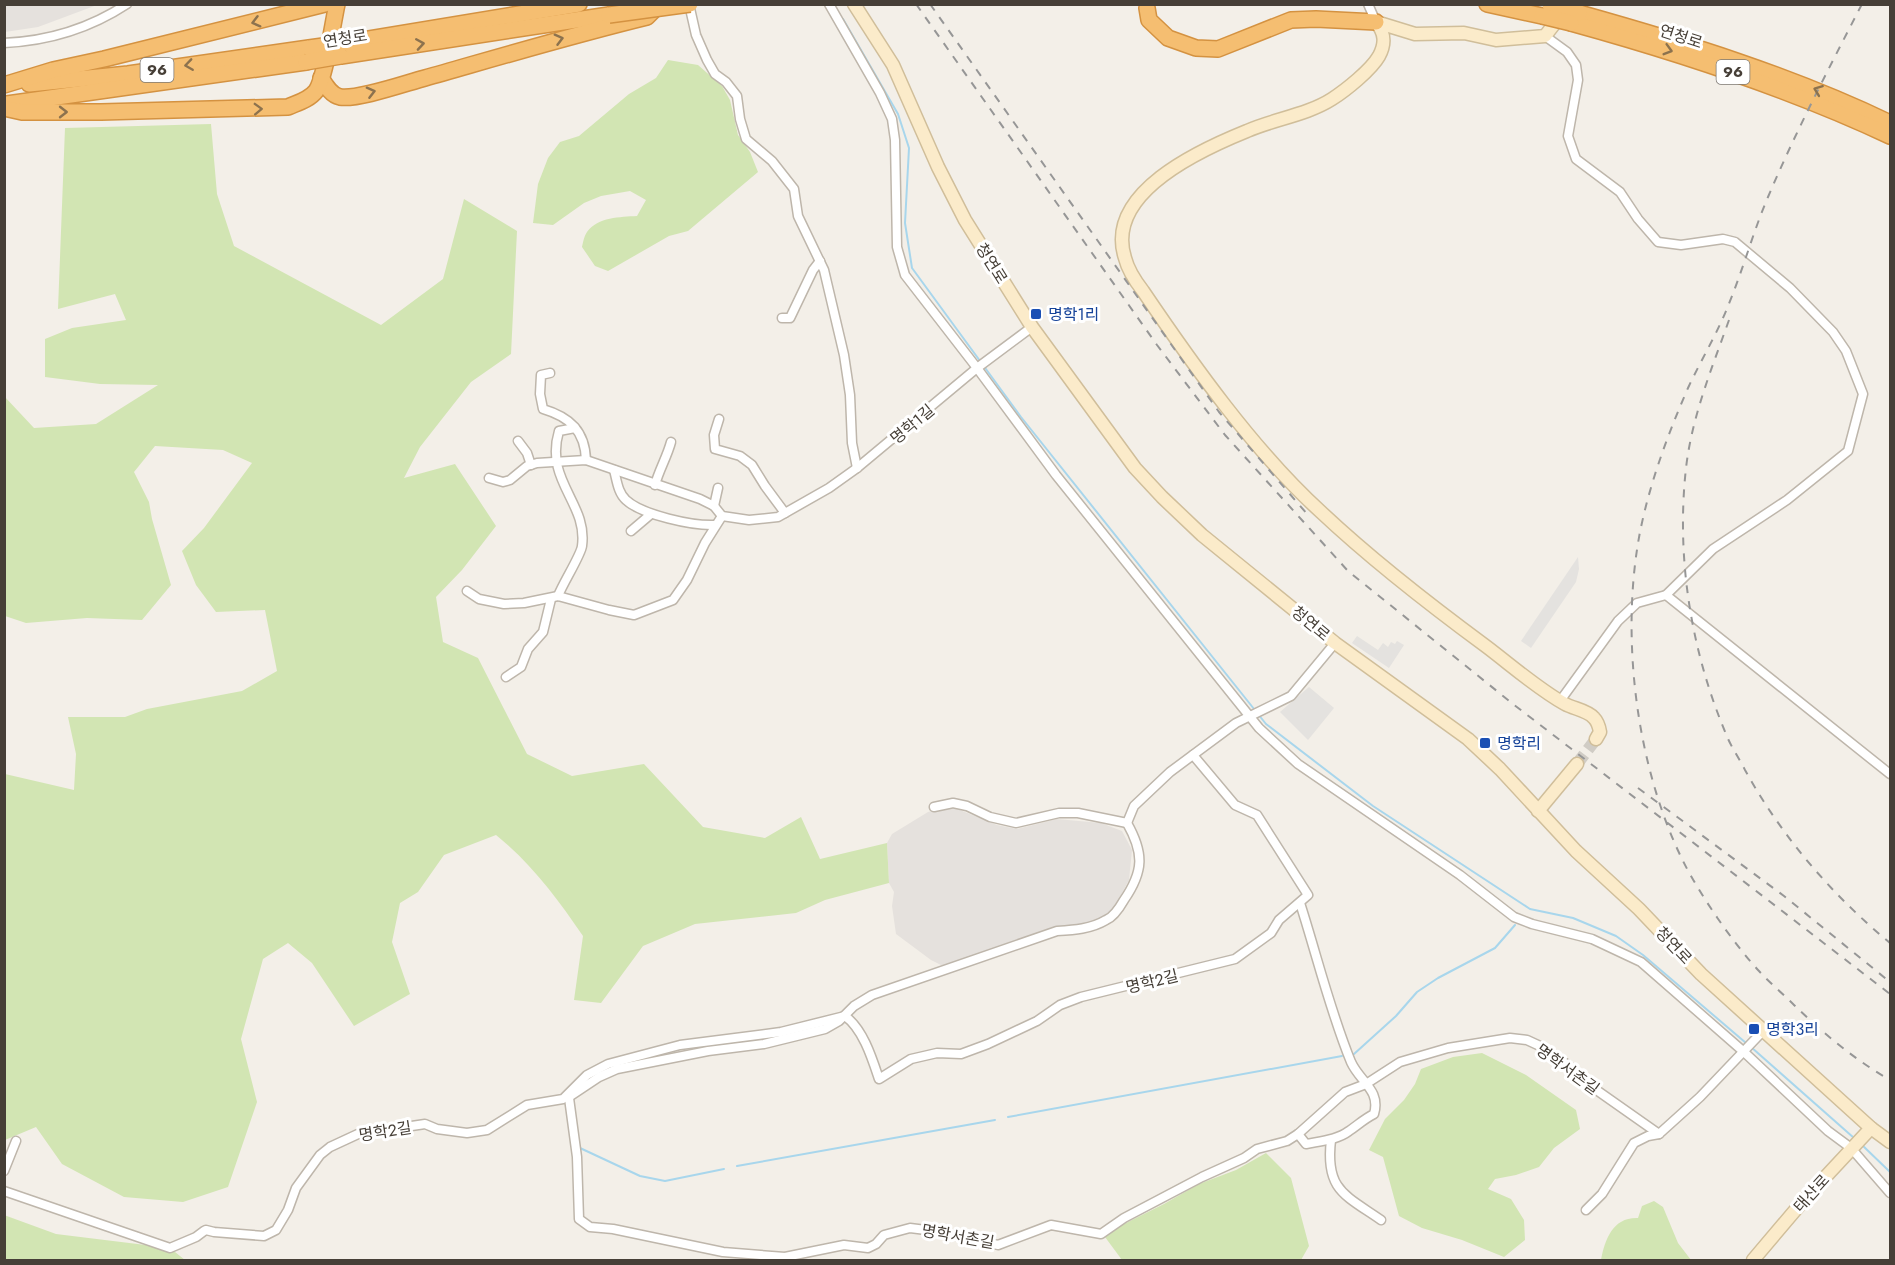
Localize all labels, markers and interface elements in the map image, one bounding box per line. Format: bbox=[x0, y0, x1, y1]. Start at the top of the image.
one-way arrow bbox=[251, 14, 261, 27]
street label: 연청로 bbox=[1656, 19, 1706, 54]
street label: 연청로 bbox=[321, 24, 369, 53]
one-way arrow bbox=[553, 34, 563, 47]
one-way arrow bbox=[415, 39, 425, 51]
one-way arrow bbox=[1662, 43, 1673, 55]
road number: 96 bbox=[140, 58, 174, 82]
one-way arrow bbox=[184, 59, 193, 71]
road number: 96 bbox=[1716, 60, 1750, 84]
one-way arrow bbox=[1813, 85, 1824, 98]
one-way arrow bbox=[366, 87, 376, 100]
one-way arrow bbox=[253, 102, 262, 115]
one-way arrow bbox=[58, 106, 67, 118]
street label: 청연로 bbox=[970, 238, 1013, 288]
place label: 명학1리 bbox=[1048, 303, 1099, 326]
marker: 명학1리 bbox=[1029, 307, 1043, 321]
street label: 명학1길 bbox=[885, 399, 939, 450]
street label: 청연로 bbox=[1286, 600, 1335, 647]
place label: 명학리 bbox=[1497, 732, 1541, 755]
marker: 명학리 bbox=[1478, 736, 1492, 750]
street label: 청연로 bbox=[1650, 921, 1697, 970]
street label: 명학2길 bbox=[1123, 964, 1181, 999]
place label: 명학3리 bbox=[1766, 1018, 1819, 1041]
marker: 명학3리 bbox=[1747, 1022, 1761, 1036]
street label: 명학서촌길 bbox=[1531, 1038, 1604, 1100]
street label: 명학2길 bbox=[357, 1116, 413, 1147]
street label: 태산로 bbox=[1788, 1169, 1835, 1217]
street label: 명학서촌길 bbox=[920, 1219, 996, 1254]

